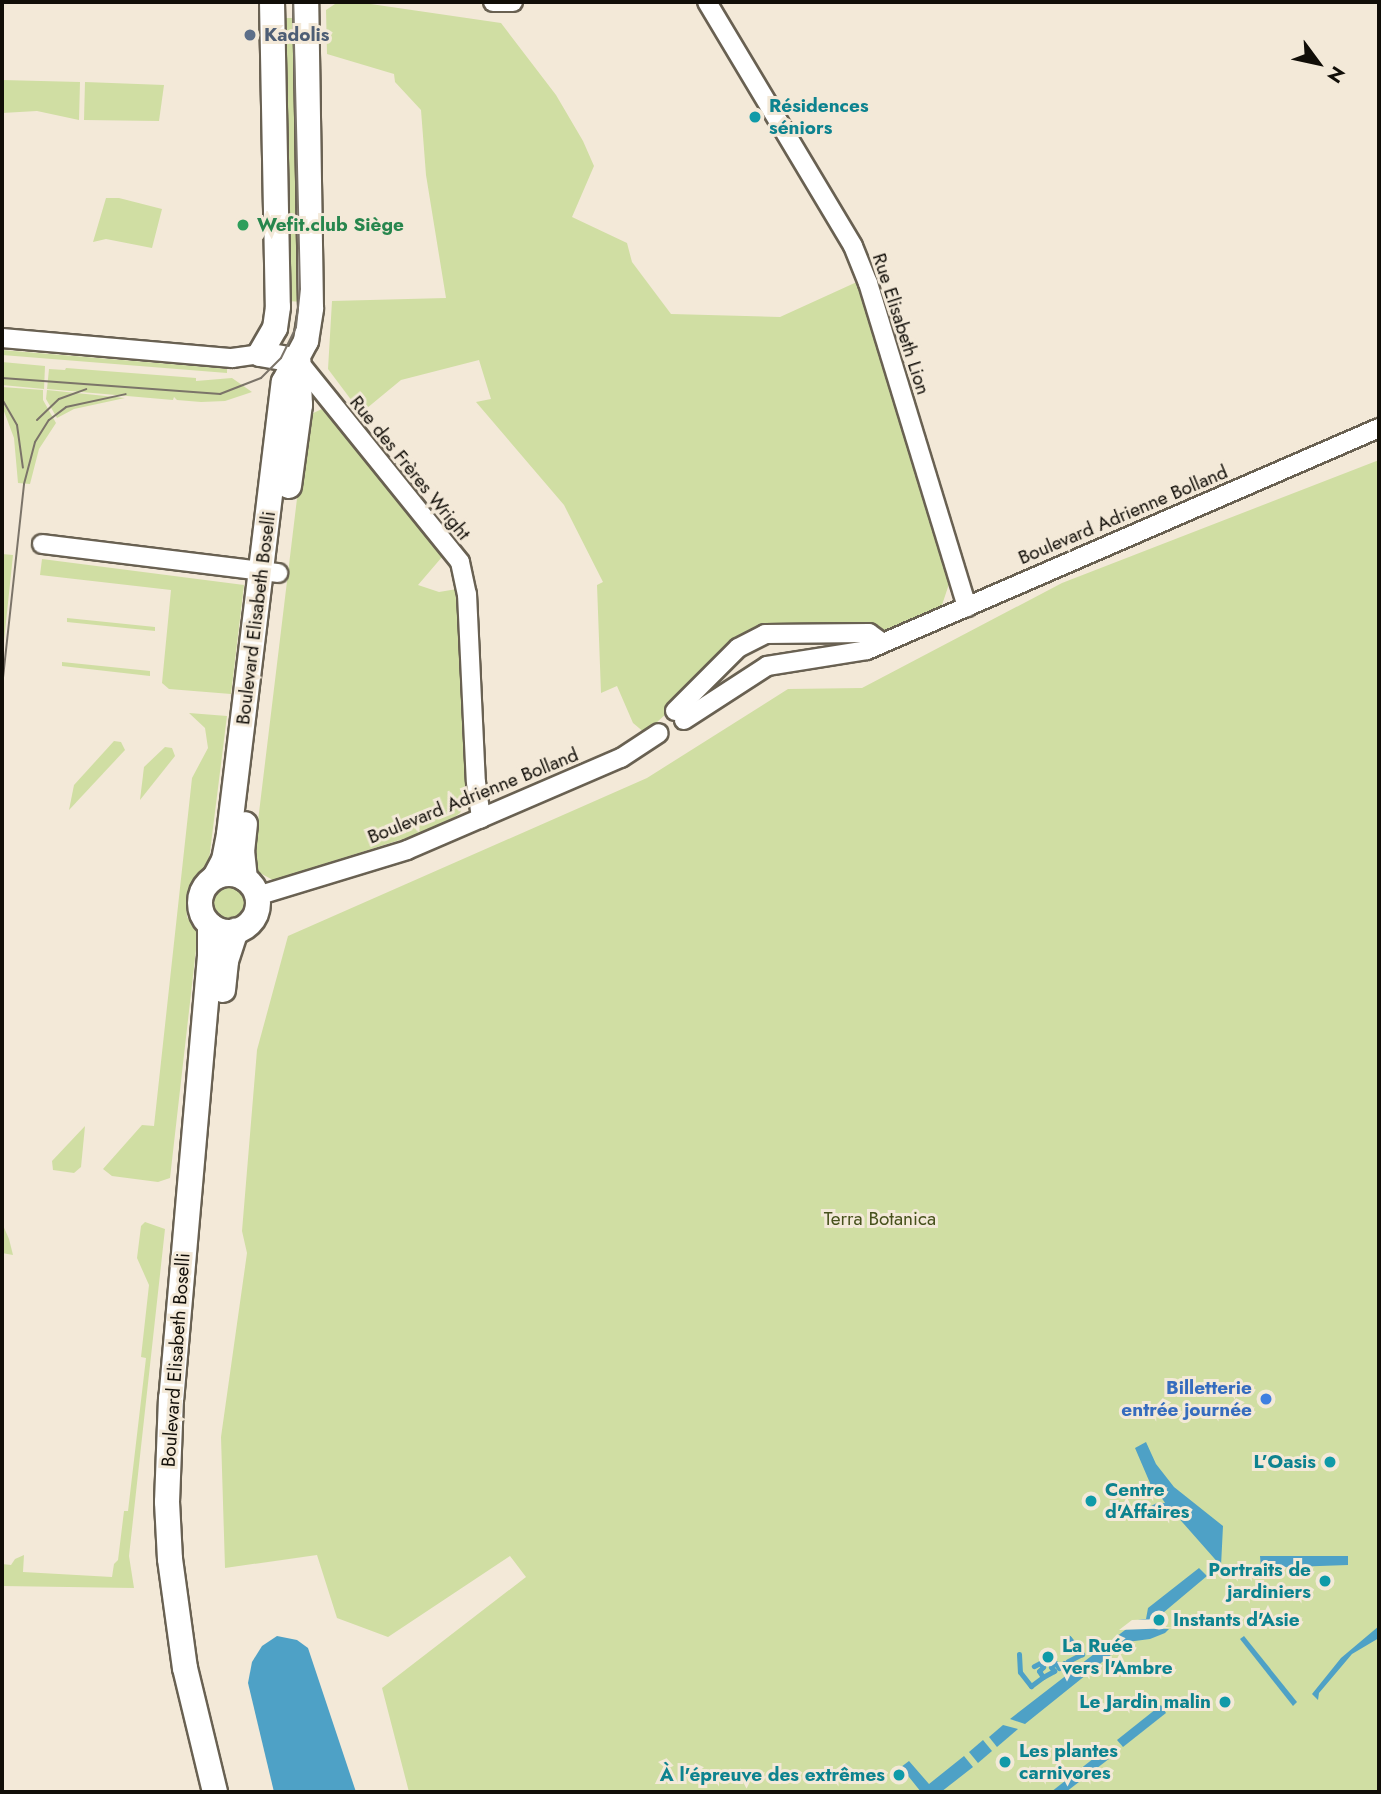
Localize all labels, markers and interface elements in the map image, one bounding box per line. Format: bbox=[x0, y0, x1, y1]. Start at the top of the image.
place label: Kadolis bbox=[264, 24, 329, 46]
marker: Kadolis bbox=[242, 27, 258, 43]
north arrow bbox=[1283, 28, 1353, 98]
text: N bbox=[1321, 61, 1351, 88]
place label: Résidences séniors bbox=[769, 95, 869, 139]
marker: Résidences séniors bbox=[747, 109, 763, 125]
place label: Wefit.club Siège bbox=[257, 214, 404, 236]
marker: Wefit.club Siège bbox=[235, 217, 251, 233]
street label: Rue Elisabeth Lion bbox=[867, 250, 935, 398]
street label: Rue des Frères Wright bbox=[345, 391, 475, 545]
street label: Boulevard Adrienne Bolland bbox=[1015, 461, 1231, 569]
street label: Boulevard Elisabeth Boselli bbox=[232, 510, 280, 726]
street label: Boulevard Adrienne Bolland bbox=[364, 743, 582, 849]
park label: Terra Botanica bbox=[824, 1208, 936, 1230]
street label: Boulevard Elisabeth Boselli bbox=[157, 1252, 195, 1468]
place label: Billetterie entrée journée bbox=[1121, 1377, 1252, 1421]
marker: Billetterie entrée journée bbox=[1258, 1391, 1274, 1407]
place label: L’Oasis bbox=[1254, 1451, 1316, 1473]
marker: L’Oasis bbox=[1322, 1454, 1338, 1470]
place label: Centre d'Affaires bbox=[1105, 1479, 1189, 1523]
marker: Centre d'Affaires bbox=[1083, 1493, 1099, 1509]
place label: Portraits de jardiniers bbox=[1208, 1559, 1311, 1603]
marker: Portraits de jardiniers bbox=[1317, 1573, 1333, 1589]
place label: Instants d'Asie bbox=[1173, 1609, 1300, 1631]
marker: Instants d'Asie bbox=[1151, 1612, 1167, 1628]
place label: La Ruée vers l'Ambre bbox=[1062, 1635, 1173, 1679]
marker: La Ruée vers l'Ambre bbox=[1040, 1649, 1056, 1665]
place label: Le Jardin malin bbox=[1079, 1691, 1211, 1713]
marker: Le Jardin malin bbox=[1217, 1694, 1233, 1710]
place label: Les plantes carnivores bbox=[1019, 1740, 1118, 1784]
marker: Les plantes carnivores bbox=[997, 1754, 1013, 1770]
place label: À l'épreuve des extrêmes bbox=[660, 1764, 885, 1786]
marker: À l'épreuve des extrêmes bbox=[891, 1767, 907, 1783]

